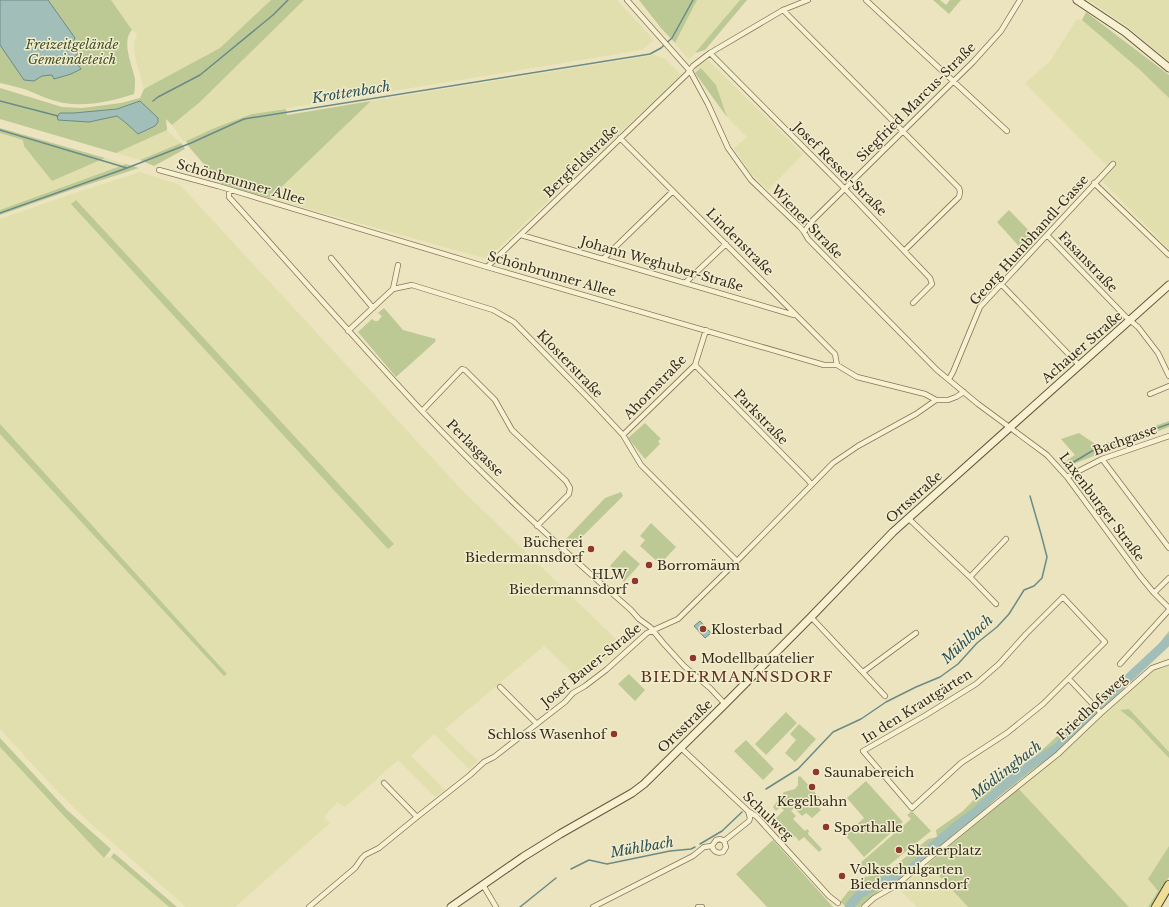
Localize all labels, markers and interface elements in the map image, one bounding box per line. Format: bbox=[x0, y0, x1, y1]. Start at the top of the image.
park label: Freizeitgelände Gemeindeteich bbox=[24, 36, 119, 68]
street label: Siegfried Marcus-Straße bbox=[853, 39, 979, 165]
water label: Krottenbach bbox=[309, 77, 392, 107]
street label: Josef Ressel-Straße bbox=[788, 117, 890, 219]
street label: Bergfeldstraße bbox=[540, 121, 622, 201]
street label: Schönbrunner Allee bbox=[175, 155, 307, 209]
street label: Georg Humbhandl-Gasse bbox=[966, 171, 1092, 309]
street label: Wiener Straße bbox=[767, 181, 846, 262]
street label: Lindenstraße bbox=[703, 205, 777, 279]
street label: Fasanstraße bbox=[1055, 228, 1121, 296]
street label: Johann Weghuber-Straße bbox=[577, 232, 745, 295]
street label: Schönbrunner Allee bbox=[486, 247, 618, 301]
street label: Achauer Straße bbox=[1037, 307, 1126, 387]
street label: Klosterstraße bbox=[533, 326, 607, 402]
street label: Ahornstraße bbox=[619, 351, 690, 424]
street label: Parkstraße bbox=[730, 386, 792, 448]
street label: Perlasgasse bbox=[443, 416, 507, 480]
street label: Bachgasse bbox=[1090, 420, 1160, 460]
street label: Laxenburger Straße bbox=[1056, 449, 1148, 565]
street label: Ortsstraße bbox=[882, 467, 946, 527]
place label: Bücherei Biedermannsdorf bbox=[465, 534, 585, 566]
marker: Bücherei Biedermannsdorf bbox=[586, 544, 596, 554]
place label: Borromäum bbox=[657, 557, 740, 574]
marker: Borromäum bbox=[644, 560, 654, 570]
place label: HLW Biedermannsdorf bbox=[509, 566, 629, 598]
marker: HLW Biedermannsdorf bbox=[630, 576, 640, 586]
water label: Mühlbach bbox=[937, 611, 997, 668]
street label: Josef Bauer-Straße bbox=[536, 619, 644, 712]
place label: Klosterbad bbox=[711, 621, 783, 638]
marker: Klosterbad bbox=[698, 624, 708, 634]
place label: Modellbauatelier bbox=[701, 650, 815, 667]
marker: Modellbauatelier bbox=[688, 653, 698, 663]
street label: In den Krautgärten bbox=[859, 665, 975, 747]
district label: BIEDERMANNSDORF bbox=[640, 667, 834, 686]
street label: Friedhofsweg bbox=[1053, 670, 1131, 744]
street label: Ortsstraße bbox=[654, 696, 716, 756]
place label: Schloss Wasenhof bbox=[488, 726, 608, 743]
marker: Schloss Wasenhof bbox=[609, 729, 619, 739]
water label: Mödlingbach bbox=[966, 737, 1045, 804]
place label: Saunabereich bbox=[824, 764, 914, 781]
marker: Saunabereich bbox=[811, 767, 821, 777]
marker: Kegelbahn bbox=[807, 782, 817, 792]
street label: Schulweg bbox=[739, 788, 797, 844]
place label: Kegelbahn bbox=[777, 793, 847, 810]
place label: Sporthalle bbox=[834, 819, 903, 836]
marker: Sporthalle bbox=[821, 822, 831, 832]
water label: Mühlbach bbox=[608, 833, 675, 862]
place label: Skaterplatz bbox=[907, 842, 982, 859]
marker: Skaterplatz bbox=[894, 845, 904, 855]
place label: Volksschulgarten Biedermannsdorf bbox=[849, 861, 970, 893]
marker: Volksschulgarten Biedermannsdorf bbox=[837, 871, 847, 881]

